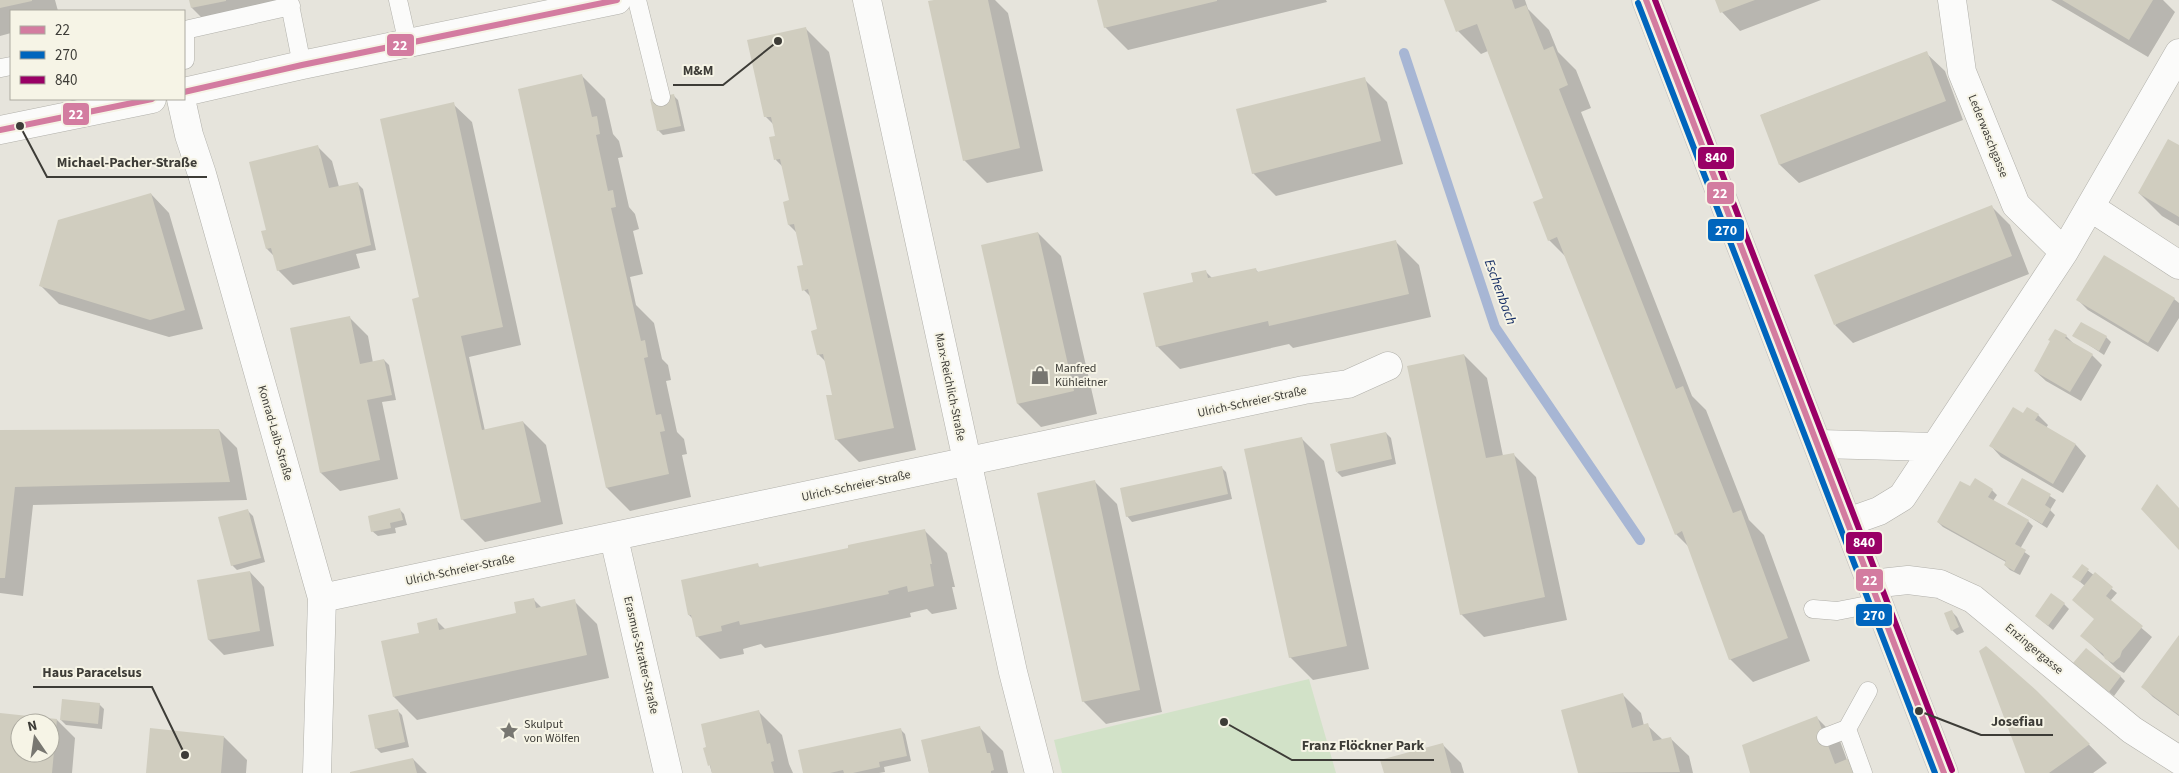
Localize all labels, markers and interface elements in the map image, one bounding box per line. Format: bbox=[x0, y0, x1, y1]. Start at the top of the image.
legend bbox=[10, 10, 185, 100]
text: 22 bbox=[55, 20, 70, 41]
line badge: 22 bbox=[386, 33, 415, 57]
text: 22 bbox=[393, 36, 407, 56]
text: 270 bbox=[55, 45, 77, 66]
callout: M&M bbox=[673, 56, 723, 85]
text: M&M bbox=[683, 61, 713, 81]
text: 840 bbox=[55, 70, 77, 91]
street label: Lederwaschgasse bbox=[1964, 92, 2012, 180]
line badge: 22 bbox=[62, 102, 90, 126]
text: 22 bbox=[69, 105, 83, 125]
line badge: 840 bbox=[1697, 146, 1735, 170]
callout: Michael-Pacher-Straße bbox=[47, 148, 207, 177]
text: 840 bbox=[1705, 148, 1727, 168]
text: Michael-Pacher-Straße bbox=[57, 153, 197, 173]
line badge: 22 bbox=[1706, 181, 1735, 205]
text: 22 bbox=[1713, 184, 1727, 204]
line badge: 270 bbox=[1707, 218, 1745, 242]
text: 270 bbox=[1715, 221, 1737, 241]
water label: Eschenbach bbox=[1479, 256, 1521, 328]
street label: Marx-Reichlich-Straße bbox=[930, 331, 970, 443]
place label: Manfred Kühleitner bbox=[1055, 360, 1108, 391]
shop icon: Manfred Kühleitner bbox=[1029, 364, 1051, 386]
street label: Ulrich-Schreier-Straße bbox=[1196, 382, 1308, 422]
street label: Konrad-Laib-Straße bbox=[253, 383, 297, 483]
street label: Ulrich-Schreier-Straße bbox=[800, 466, 912, 506]
line badge: 840 bbox=[1845, 531, 1883, 555]
text: 840 bbox=[1853, 533, 1875, 553]
street label: Ulrich-Schreier-Straße bbox=[404, 550, 516, 590]
line badge: 22 bbox=[1855, 568, 1884, 592]
text: 22 bbox=[1863, 571, 1877, 591]
street label: Erasmus-Stratter-Straße bbox=[619, 594, 663, 716]
line badge: 270 bbox=[1855, 603, 1893, 627]
text: 270 bbox=[1863, 606, 1885, 626]
street label: Enzingergasse bbox=[2001, 620, 2067, 678]
callout: Haus Paracelsus bbox=[33, 658, 152, 687]
text: Haus Paracelsus bbox=[42, 663, 142, 683]
callout: Josefiau bbox=[1981, 706, 2053, 735]
text: Josefiau bbox=[1991, 712, 2043, 732]
north arrow bbox=[10, 713, 60, 763]
text: N bbox=[26, 716, 39, 737]
place label: Skulput von Wölfen bbox=[524, 716, 580, 747]
place icon: Skulput von Wölfen bbox=[498, 720, 520, 742]
callout: Franz Flöckner Park bbox=[1292, 731, 1434, 760]
text: Franz Flöckner Park bbox=[1302, 736, 1424, 756]

